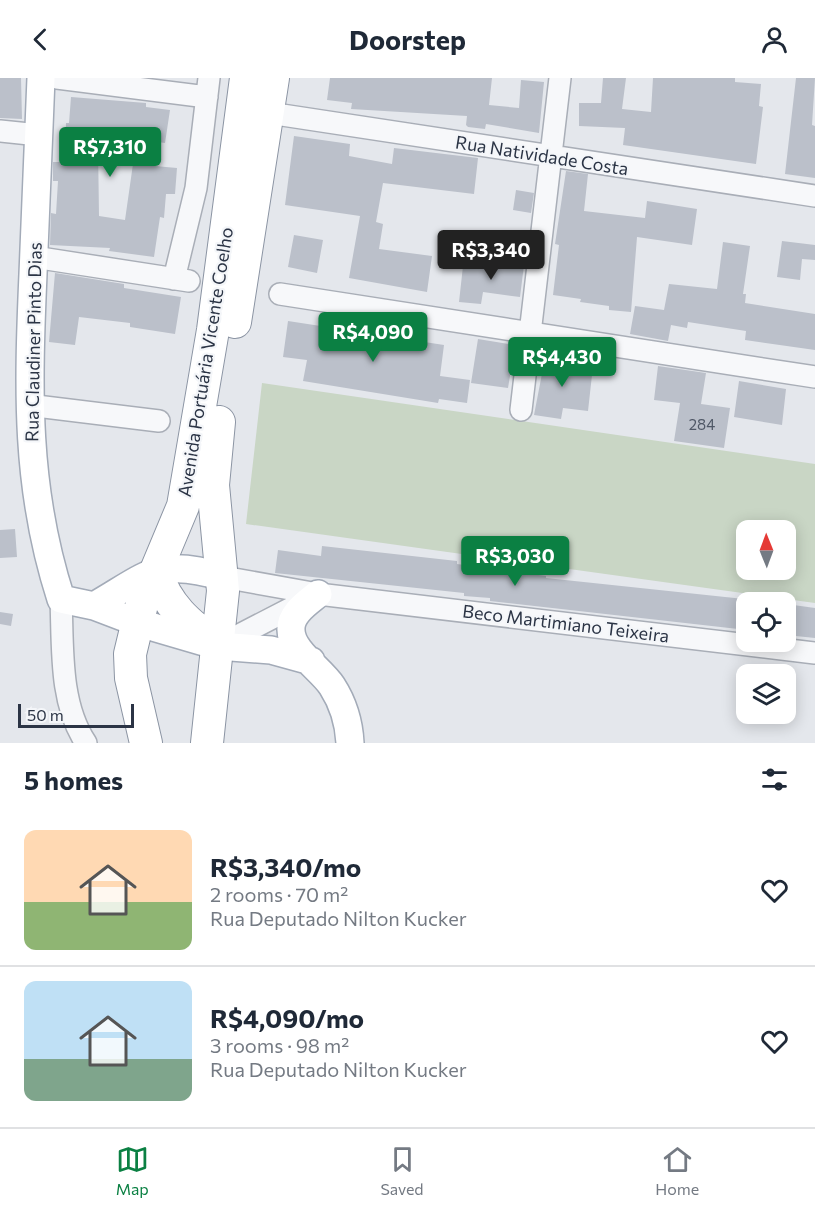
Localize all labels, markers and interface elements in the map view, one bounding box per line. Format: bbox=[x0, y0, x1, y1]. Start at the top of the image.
icon: back bbox=[24, 23, 57, 56]
text: Doorstep bbox=[349, 23, 466, 56]
icon: person bbox=[758, 23, 791, 56]
pin: R$7,310 bbox=[55, 127, 165, 178]
street label: Rua Natividade Costa bbox=[454, 130, 630, 180]
text: R$7,310 bbox=[73, 134, 147, 158]
street label: Avenida Portuária Vicente Coelho bbox=[173, 226, 237, 498]
pin: R$3,340 bbox=[436, 230, 546, 281]
text: R$3,340 bbox=[452, 237, 530, 261]
street label: Rua Claudiner Pinto Dias bbox=[20, 242, 46, 442]
pin: R$4,090 bbox=[318, 312, 428, 363]
text: R$4,090 bbox=[332, 319, 414, 343]
pin: R$4,430 bbox=[507, 337, 617, 388]
text: R$4,430 bbox=[522, 344, 602, 368]
house number: 284 bbox=[689, 415, 715, 433]
north arrow bbox=[736, 520, 796, 580]
map controls bbox=[736, 520, 796, 724]
pin: R$3,030 bbox=[460, 536, 570, 587]
text: R$3,030 bbox=[475, 543, 555, 567]
button: locate bbox=[736, 592, 796, 652]
street label: Beco Martimiano Teixeira bbox=[461, 599, 671, 647]
button: layers bbox=[736, 664, 796, 724]
scale bar bbox=[18, 701, 134, 728]
text: 50 m bbox=[27, 705, 64, 724]
icon: filters bbox=[758, 763, 791, 796]
text: 5 homes bbox=[24, 764, 123, 795]
text: R$3,340/mo bbox=[210, 851, 361, 882]
icon: home bbox=[72, 854, 144, 926]
icon: heart bbox=[758, 874, 791, 907]
text: 2 rooms · 70 m² bbox=[210, 882, 348, 906]
text: Rua Deputado Nilton Kucker bbox=[210, 906, 467, 930]
text: R$4,090/mo bbox=[210, 1002, 364, 1033]
icon: home bbox=[72, 1005, 144, 1077]
icon: heart bbox=[758, 1025, 791, 1058]
text: 3 rooms · 98 m² bbox=[210, 1033, 349, 1057]
text: Rua Deputado Nilton Kucker bbox=[210, 1057, 467, 1081]
tab: Map bbox=[116, 1143, 149, 1198]
tab: Saved bbox=[380, 1143, 424, 1198]
tab: Home bbox=[655, 1143, 699, 1198]

